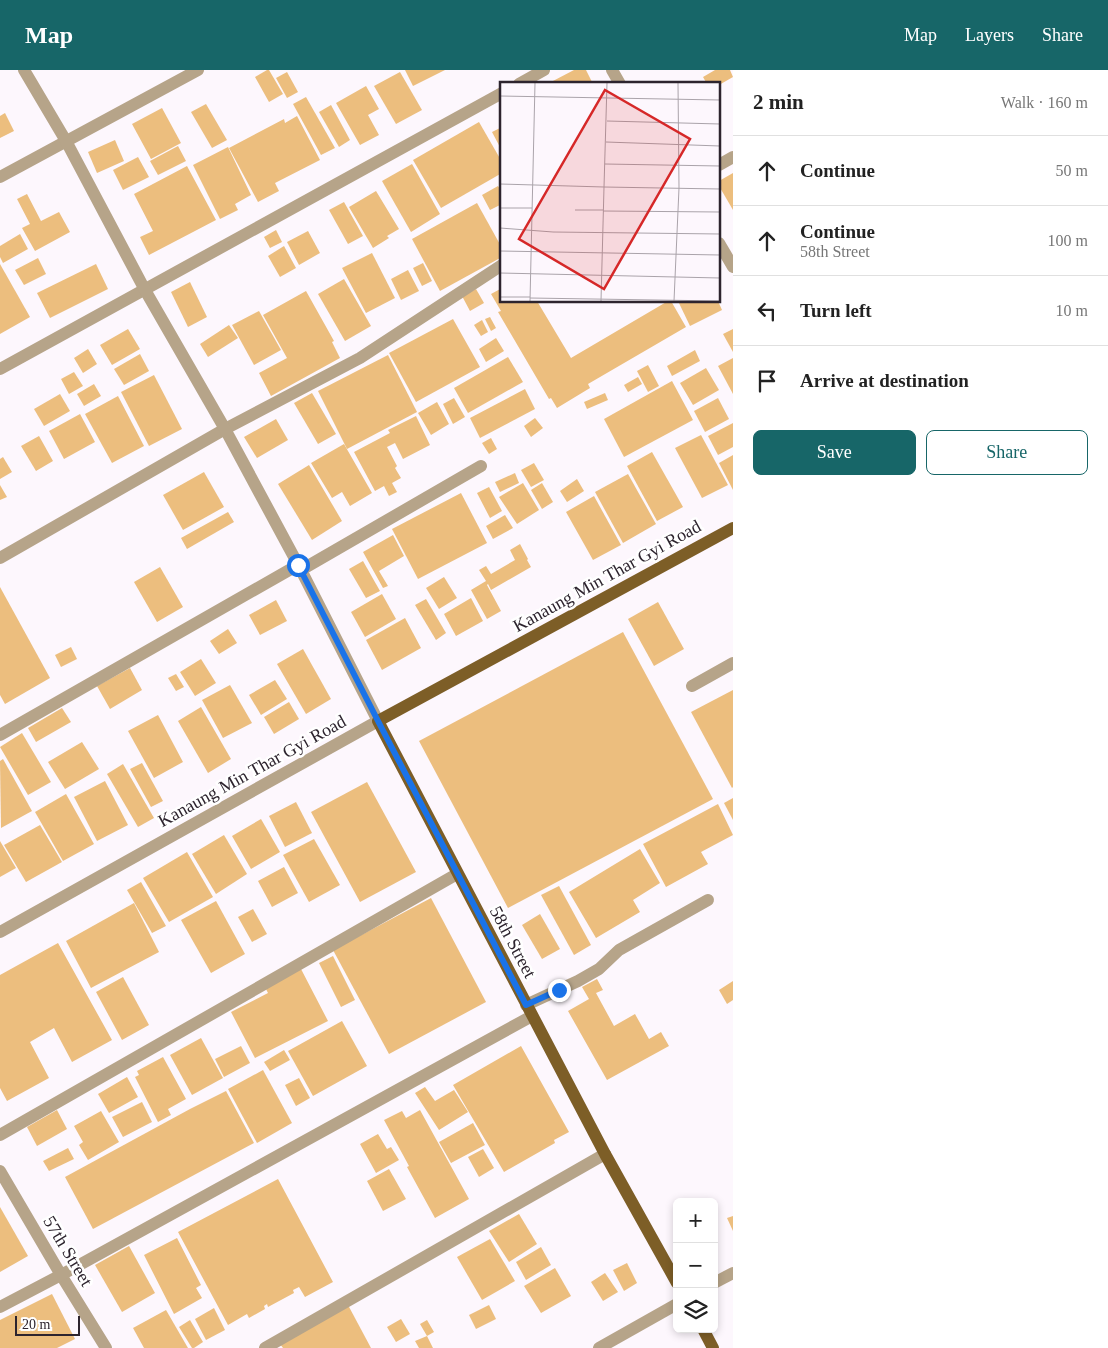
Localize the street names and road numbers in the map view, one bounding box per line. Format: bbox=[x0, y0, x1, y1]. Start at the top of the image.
street label: Kanaung Min Thar Gyi Road bbox=[510, 516, 704, 636]
street label: Kanaung Min Thar Gyi Road bbox=[155, 711, 349, 831]
street label: 58th Street bbox=[486, 903, 540, 981]
street label: 57th Street bbox=[39, 1212, 97, 1290]

